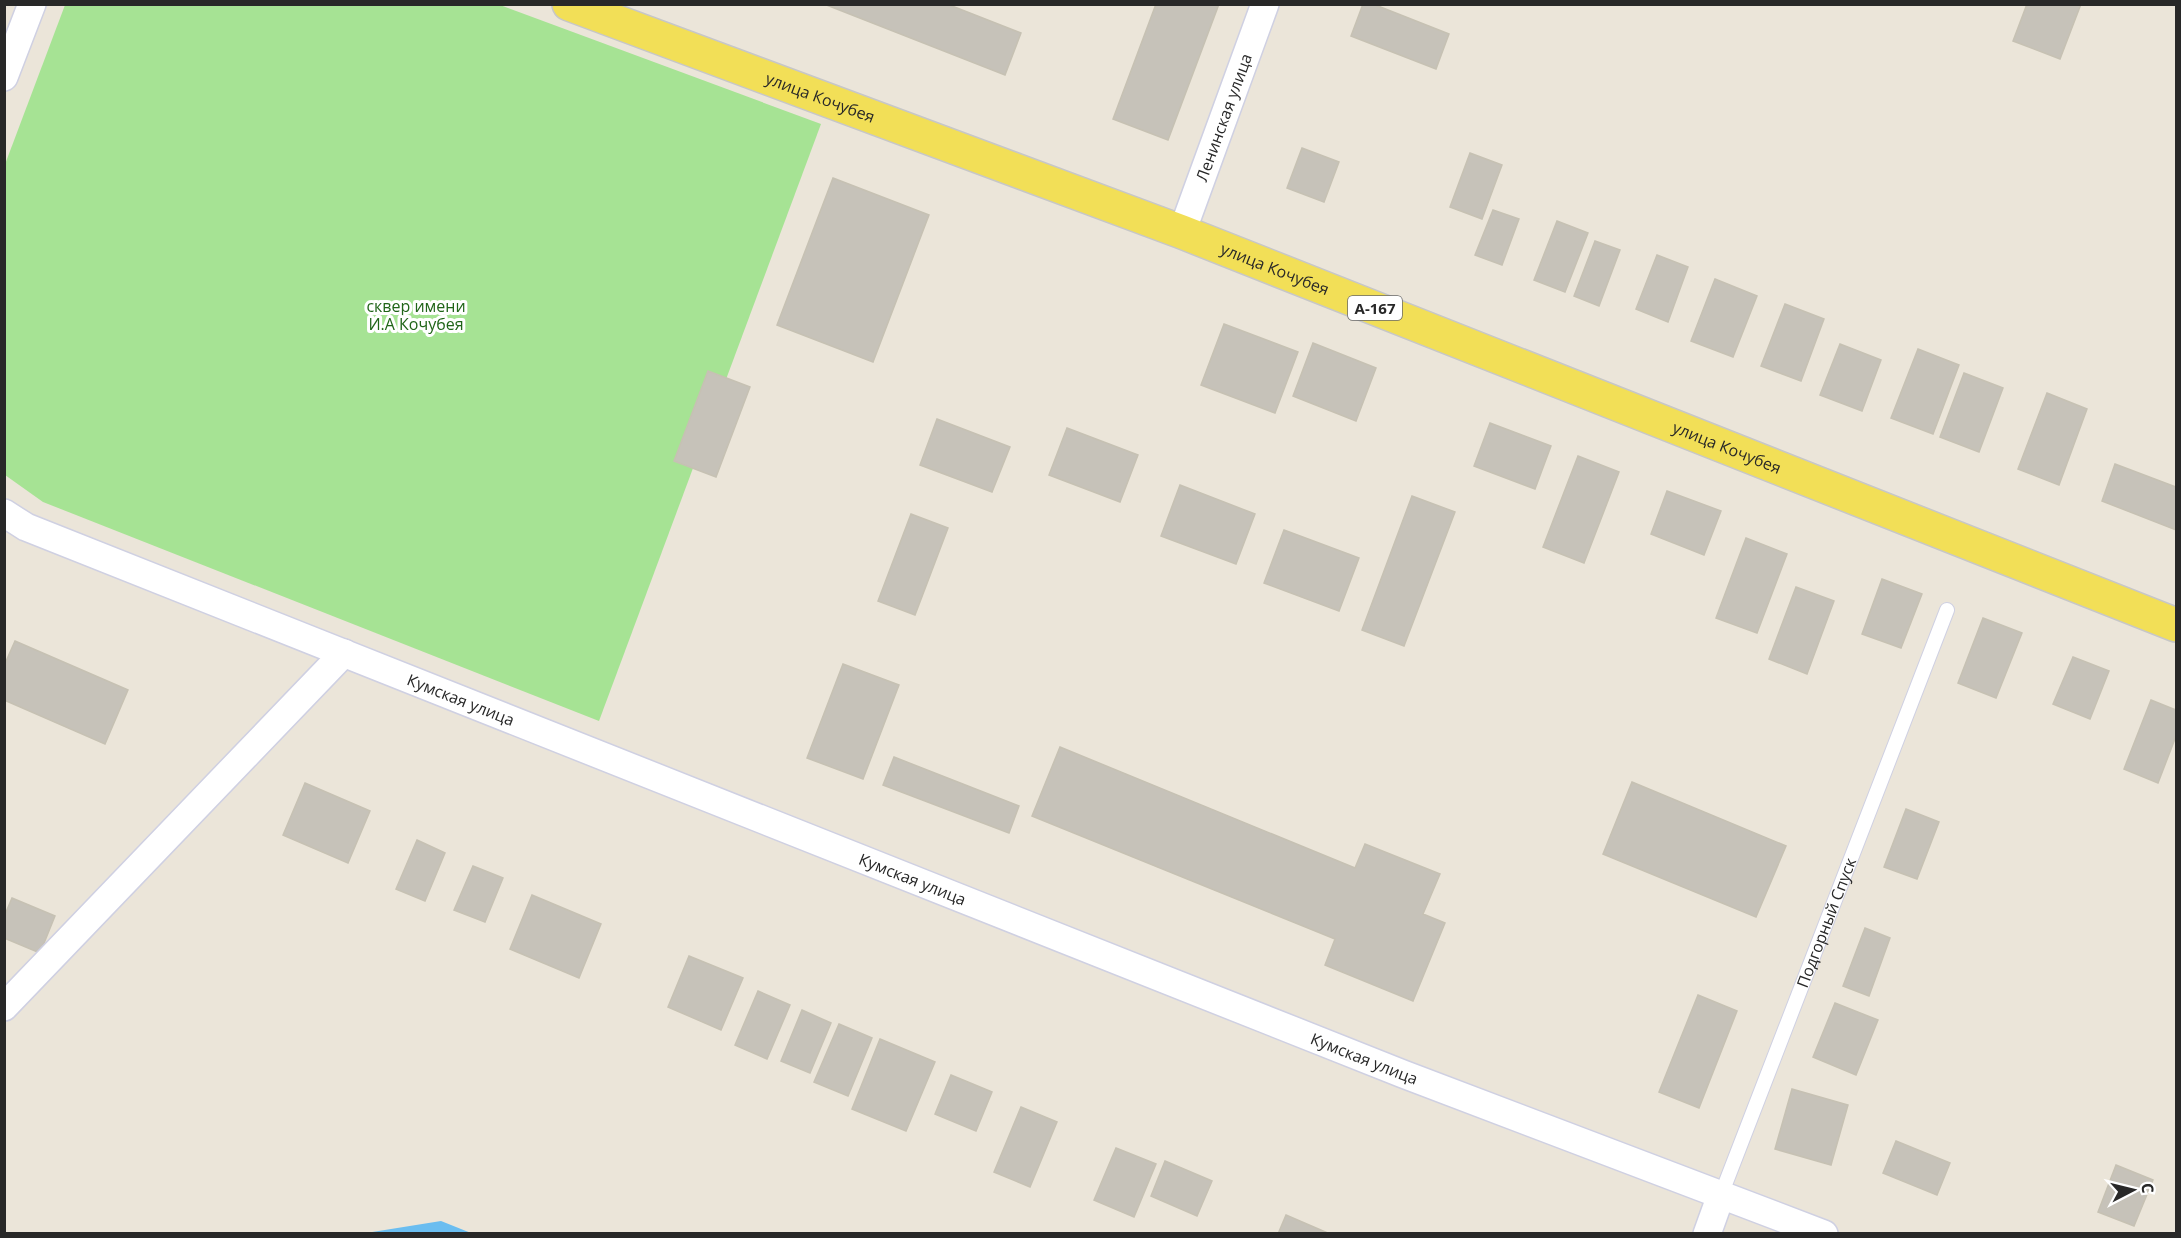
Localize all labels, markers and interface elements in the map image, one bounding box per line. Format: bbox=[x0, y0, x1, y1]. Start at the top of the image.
street label: Ленинская улица bbox=[1190, 50, 1257, 184]
street label: улица Кочубея bbox=[763, 67, 878, 128]
street label: улица Кочубея bbox=[1218, 237, 1332, 300]
park label: сквер имени И.А Кочубея bbox=[366, 295, 466, 335]
road number: А-167 bbox=[1348, 296, 1402, 320]
street label: улица Кочубея bbox=[1669, 416, 1784, 479]
street label: Кумская улица bbox=[404, 669, 518, 731]
street label: Кумская улица bbox=[856, 848, 969, 910]
street label: Подгорный Спуск bbox=[1791, 854, 1862, 991]
street label: Кумская улица bbox=[1307, 1027, 1421, 1090]
north arrow bbox=[2103, 1160, 2163, 1220]
text: С bbox=[2136, 1182, 2159, 1195]

